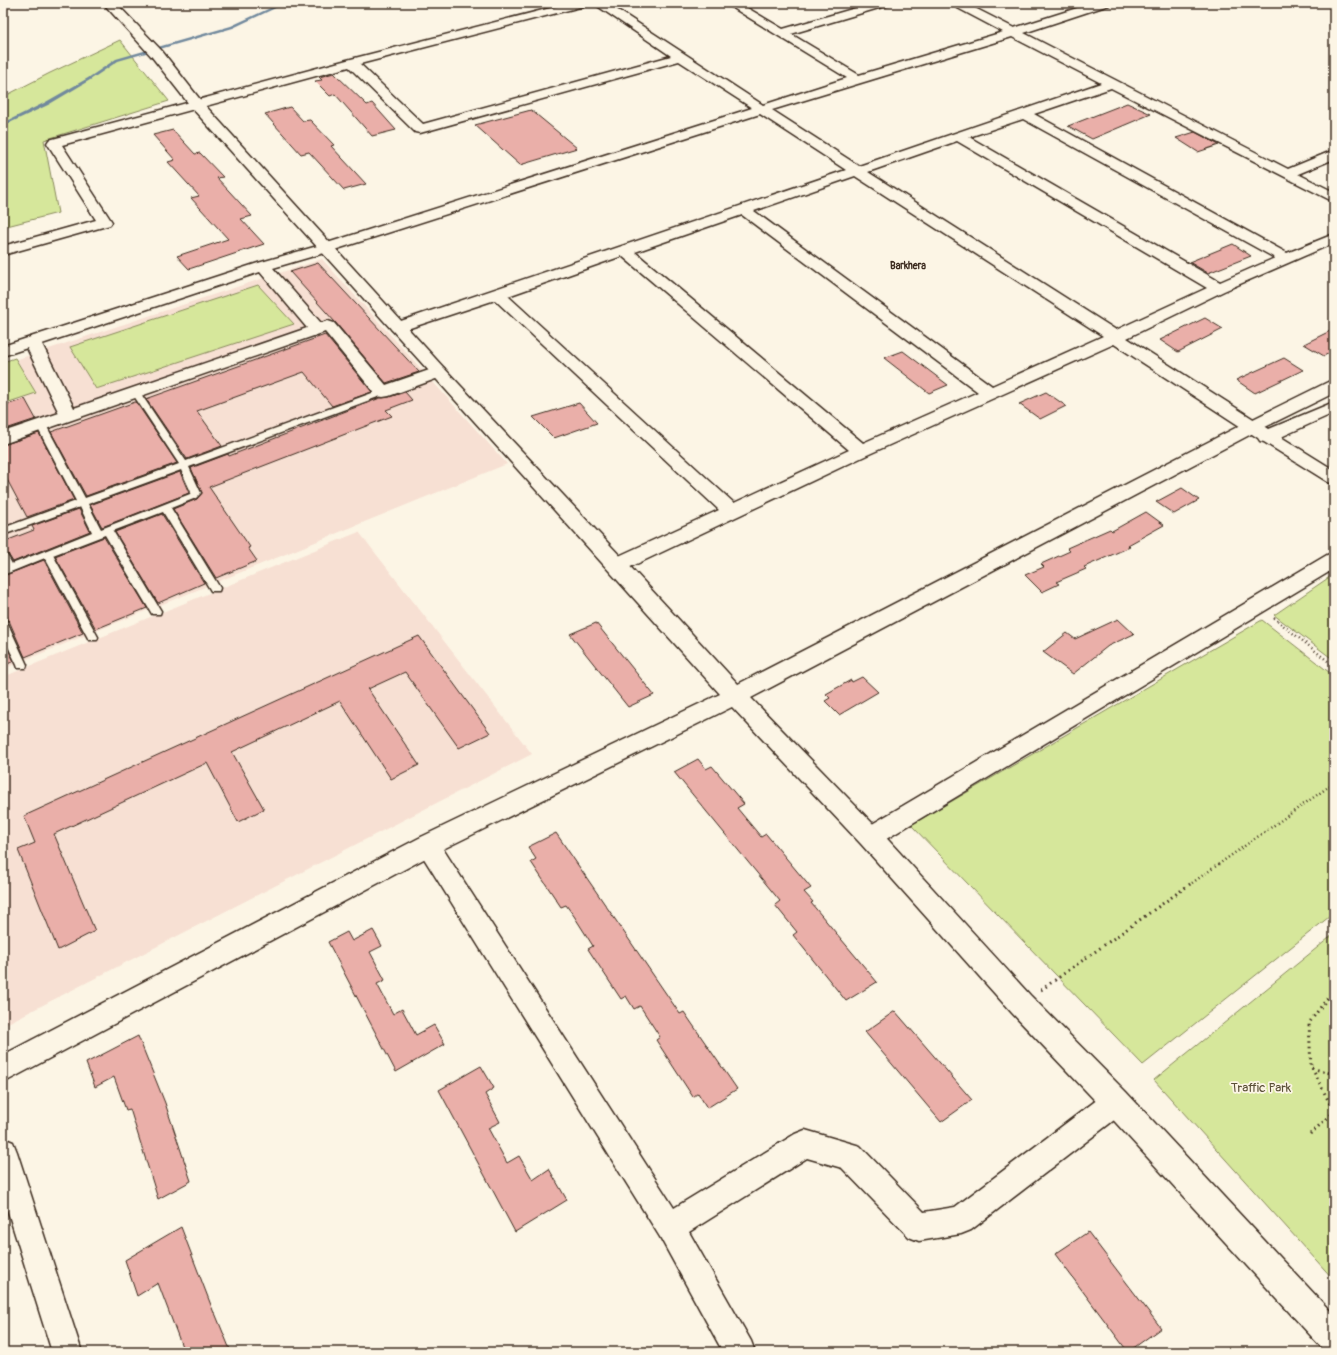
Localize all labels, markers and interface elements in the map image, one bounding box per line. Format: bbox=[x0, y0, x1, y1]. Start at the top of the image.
district label: Barkhera bbox=[890, 260, 926, 272]
park label: Traffic Park bbox=[1231, 1080, 1292, 1096]

